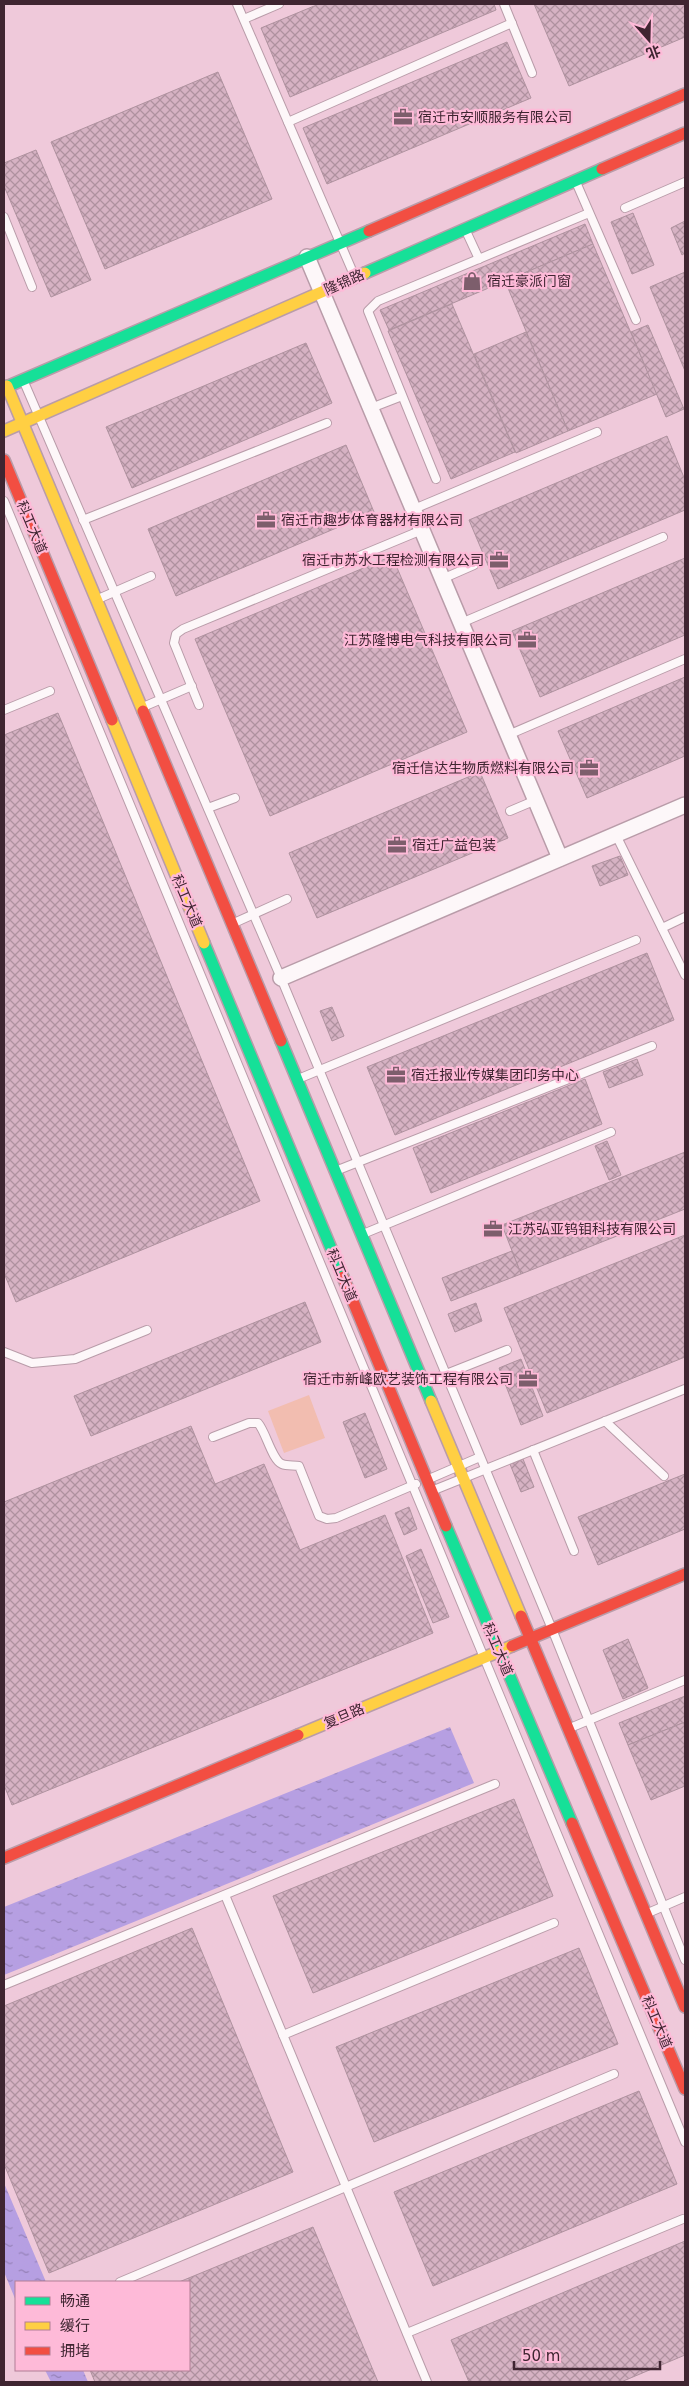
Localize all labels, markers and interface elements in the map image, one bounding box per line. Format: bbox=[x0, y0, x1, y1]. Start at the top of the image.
north arrow bbox=[624, 15, 674, 65]
text: 北 bbox=[644, 42, 663, 62]
office icon: 宿迁市安顺服务有限公司 bbox=[392, 106, 414, 128]
place label: 宿迁市安顺服务有限公司 bbox=[418, 109, 572, 125]
street label: 隆锦路 bbox=[322, 266, 366, 298]
shop icon: 宿迁豪派门窗 bbox=[461, 270, 483, 292]
place label: 宿迁豪派门窗 bbox=[487, 273, 571, 289]
street label: 科工大道 bbox=[14, 498, 50, 556]
office icon: 宿迁市趣步体育器材有限公司 bbox=[255, 509, 277, 531]
place label: 宿迁市趣步体育器材有限公司 bbox=[281, 512, 463, 528]
office icon: 宿迁市苏水工程检测有限公司 bbox=[488, 549, 510, 571]
place label: 宿迁市苏水工程检测有限公司 bbox=[302, 552, 484, 568]
office icon: 江苏隆博电气科技有限公司 bbox=[516, 629, 538, 651]
place label: 江苏隆博电气科技有限公司 bbox=[344, 632, 512, 648]
office icon: 宿迁信达生物质燃料有限公司 bbox=[578, 757, 600, 779]
place label: 宿迁信达生物质燃料有限公司 bbox=[392, 760, 574, 776]
office icon: 宿迁广益包装 bbox=[386, 834, 408, 856]
place label: 宿迁广益包装 bbox=[412, 837, 496, 853]
street label: 科工大道 bbox=[169, 872, 205, 930]
office icon: 宿迁报业传媒集团印务中心 bbox=[385, 1064, 407, 1086]
place label: 宿迁报业传媒集团印务中心 bbox=[411, 1067, 579, 1083]
office icon: 江苏弘亚钨钼科技有限公司 bbox=[482, 1218, 504, 1240]
place label: 江苏弘亚钨钼科技有限公司 bbox=[508, 1221, 676, 1237]
street label: 科工大道 bbox=[324, 1246, 360, 1304]
office icon: 宿迁市新峰欧艺装饰工程有限公司 bbox=[517, 1368, 539, 1390]
place label: 宿迁市新峰欧艺装饰工程有限公司 bbox=[303, 1371, 513, 1387]
street label: 科工大道 bbox=[480, 1620, 516, 1678]
street label: 复旦路 bbox=[322, 1700, 366, 1732]
street label: 科工大道 bbox=[639, 1993, 675, 2051]
legend bbox=[15, 2281, 190, 2371]
text: 畅通 bbox=[60, 2292, 90, 2310]
text: 缓行 bbox=[60, 2317, 90, 2335]
scale bar bbox=[514, 2338, 660, 2370]
text: 拥堵 bbox=[60, 2342, 90, 2360]
text: 50 m bbox=[522, 2347, 560, 2365]

